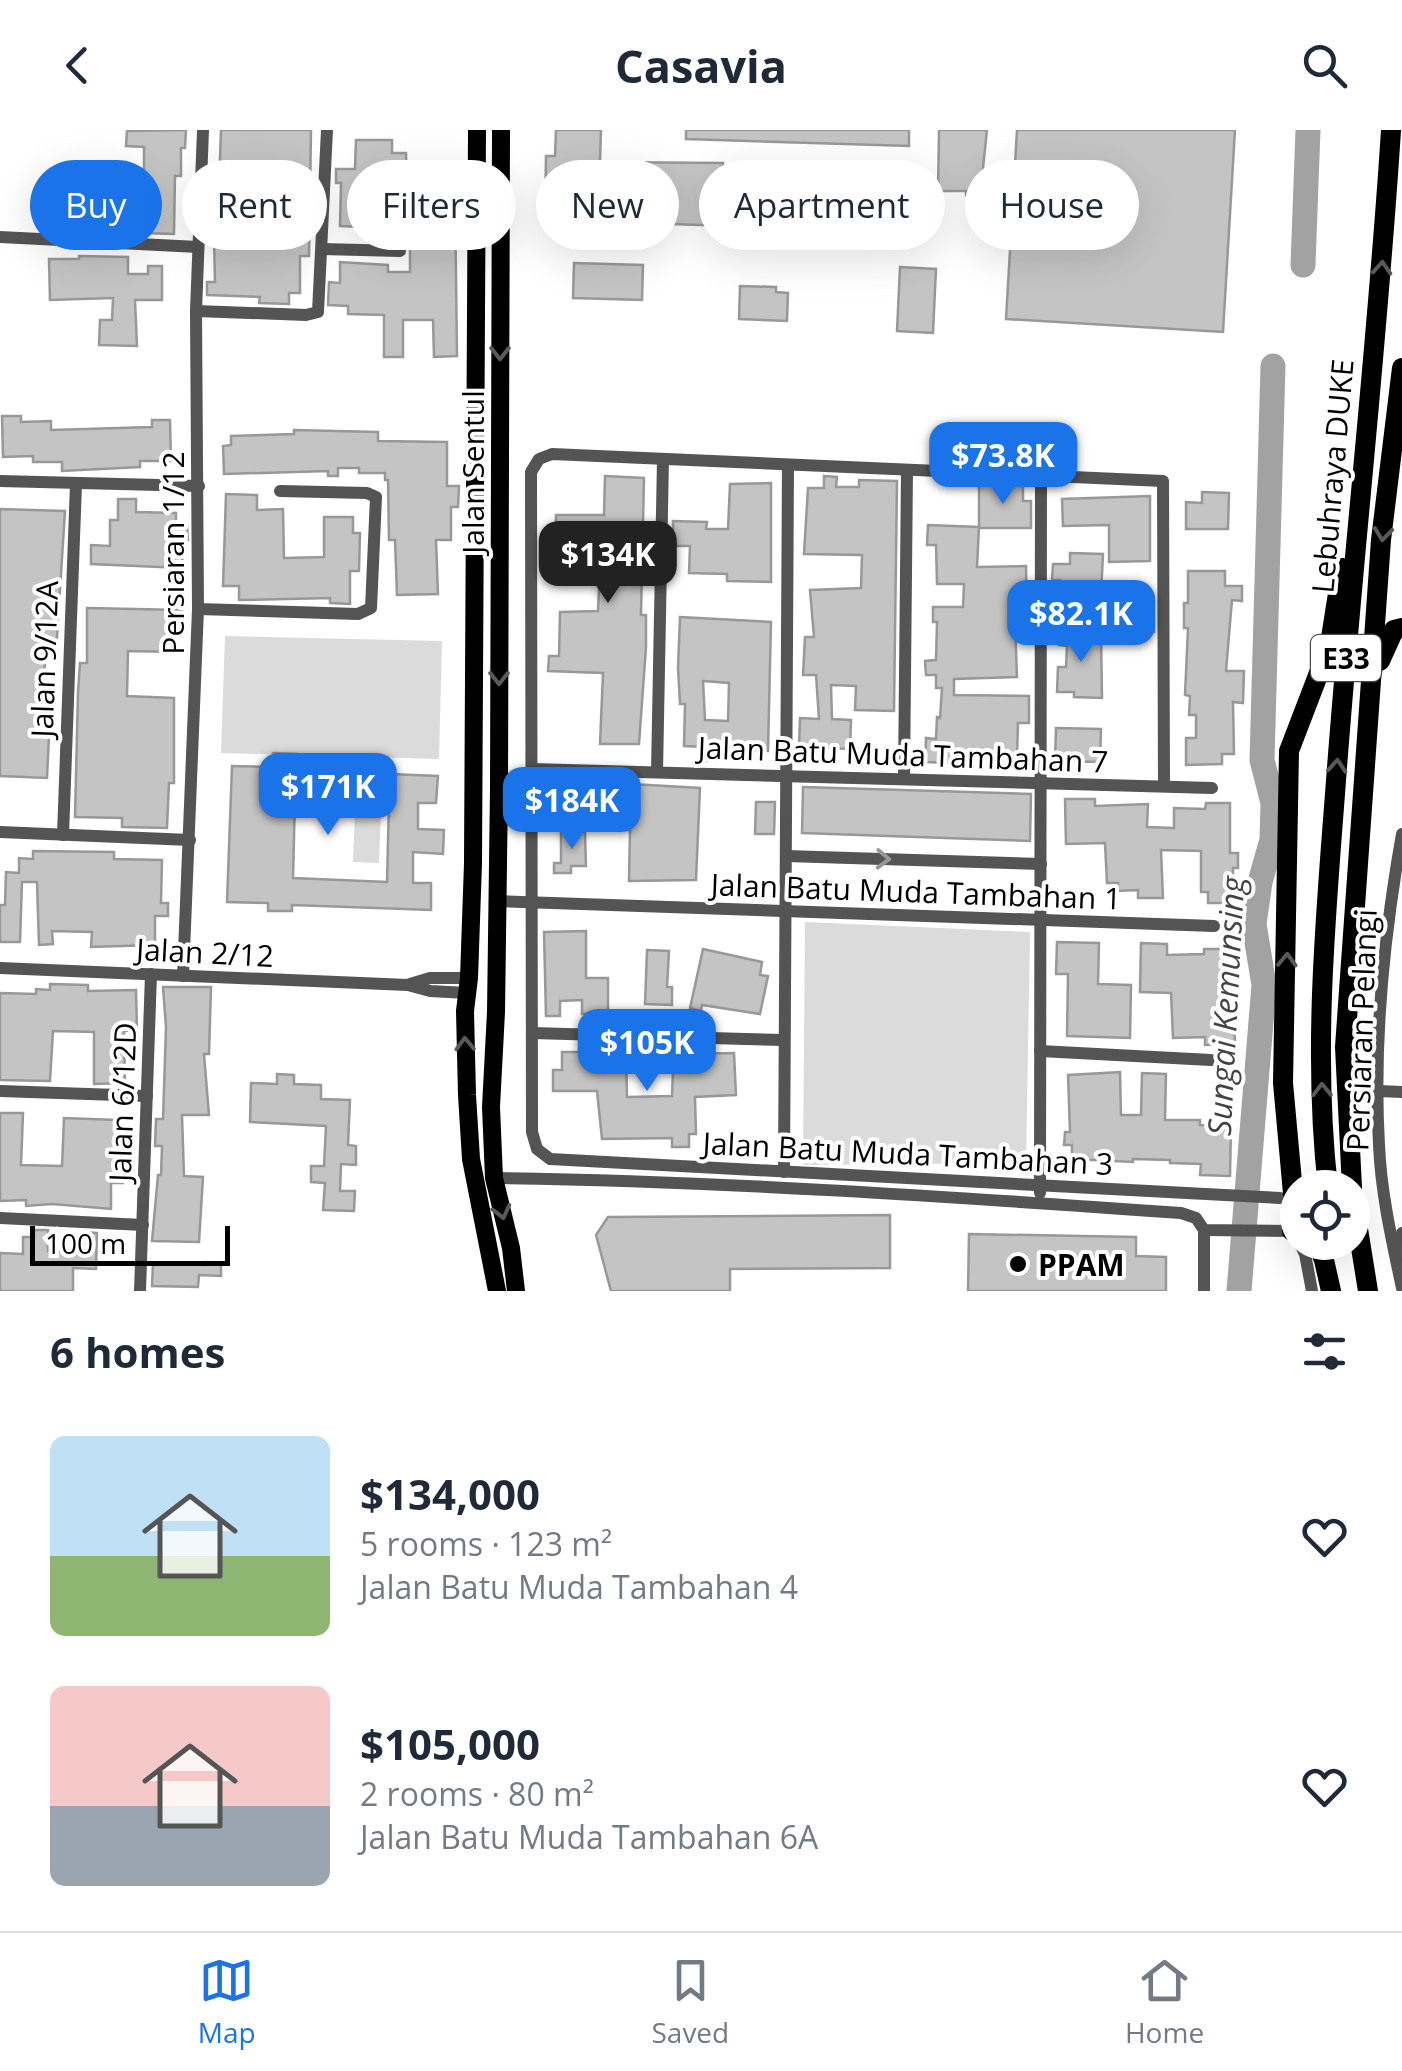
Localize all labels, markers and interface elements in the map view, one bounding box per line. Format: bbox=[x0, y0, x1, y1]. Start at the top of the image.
text: Casavia bbox=[615, 35, 787, 96]
icon: back bbox=[50, 38, 105, 93]
icon: search bbox=[1297, 38, 1352, 93]
chip: Buy bbox=[30, 160, 162, 250]
chip: Rent bbox=[182, 160, 327, 250]
chip: Filters bbox=[347, 160, 516, 250]
chip: New bbox=[536, 160, 679, 250]
chip: Apartment bbox=[699, 160, 945, 250]
chip: House bbox=[965, 160, 1139, 250]
one-way arrow bbox=[1371, 259, 1392, 275]
one-way arrow bbox=[490, 345, 511, 361]
street label: Lebuhraya DUKE bbox=[1301, 357, 1363, 595]
street label: Jalan Sentul bbox=[452, 390, 493, 557]
pin: $73.8K bbox=[922, 422, 1084, 507]
text: $73.8K bbox=[951, 433, 1055, 476]
street label: Persiaran 1/12 bbox=[152, 451, 193, 655]
pin: $134K bbox=[538, 521, 678, 606]
one-way arrow bbox=[1372, 527, 1394, 543]
text: $134K bbox=[561, 532, 655, 575]
street label: Jalan 9/12A bbox=[21, 580, 67, 741]
pin: $82.1K bbox=[1000, 580, 1162, 665]
text: $82.1K bbox=[1029, 591, 1133, 634]
road number: E33 bbox=[1311, 635, 1381, 681]
one-way arrow bbox=[488, 670, 510, 686]
street label: Jalan Batu Muda Tambahan 7 bbox=[694, 726, 1109, 782]
pin: $171K bbox=[258, 753, 398, 838]
one-way arrow bbox=[1325, 757, 1347, 773]
text: $171K bbox=[281, 764, 375, 807]
pin: $184K bbox=[502, 767, 642, 852]
text: $184K bbox=[525, 778, 619, 821]
one-way arrow bbox=[876, 848, 891, 869]
street label: Jalan Batu Muda Tambahan 1 bbox=[707, 863, 1122, 919]
water label: Sungai Kemunsing bbox=[1197, 874, 1253, 1137]
street label: Persiaran Pelangi bbox=[1336, 908, 1386, 1152]
street label: Jalan 2/12 bbox=[132, 928, 275, 976]
one-way arrow bbox=[1277, 951, 1298, 967]
pin: $105K bbox=[577, 1009, 717, 1094]
text: $105K bbox=[600, 1020, 694, 1063]
street label: Jalan 6/12D bbox=[99, 1022, 145, 1185]
one-way arrow bbox=[455, 1035, 476, 1051]
one-way arrow bbox=[1311, 1082, 1333, 1098]
street label: Jalan Batu Muda Tambahan 3 bbox=[699, 1122, 1114, 1184]
map controls bbox=[1280, 1170, 1370, 1260]
button: locate bbox=[1280, 1170, 1370, 1260]
one-way arrow bbox=[490, 1203, 511, 1220]
scale bar bbox=[30, 1221, 230, 1266]
text: 100 m bbox=[45, 1224, 126, 1262]
place label: PPAM bbox=[1038, 1244, 1125, 1285]
marker: PPAM bbox=[1007, 1253, 1029, 1275]
text: 6 homes bbox=[50, 1323, 225, 1380]
icon: filters bbox=[1297, 1324, 1352, 1379]
text: $134,000 bbox=[360, 1465, 540, 1522]
icon: home bbox=[130, 1476, 250, 1596]
icon: heart bbox=[1297, 1509, 1352, 1564]
text: 5 rooms · 123 m² bbox=[360, 1522, 612, 1565]
text: Jalan Batu Muda Tambahan 4 bbox=[360, 1565, 798, 1608]
text: $105,000 bbox=[360, 1715, 540, 1772]
icon: home bbox=[130, 1726, 250, 1846]
icon: heart bbox=[1297, 1759, 1352, 1814]
text: 2 rooms · 80 m² bbox=[360, 1772, 594, 1815]
text: Jalan Batu Muda Tambahan 6A bbox=[360, 1815, 818, 1858]
tab: Map bbox=[198, 1953, 256, 2051]
tab: Saved bbox=[651, 1953, 729, 2051]
tab: Home bbox=[1125, 1953, 1204, 2051]

